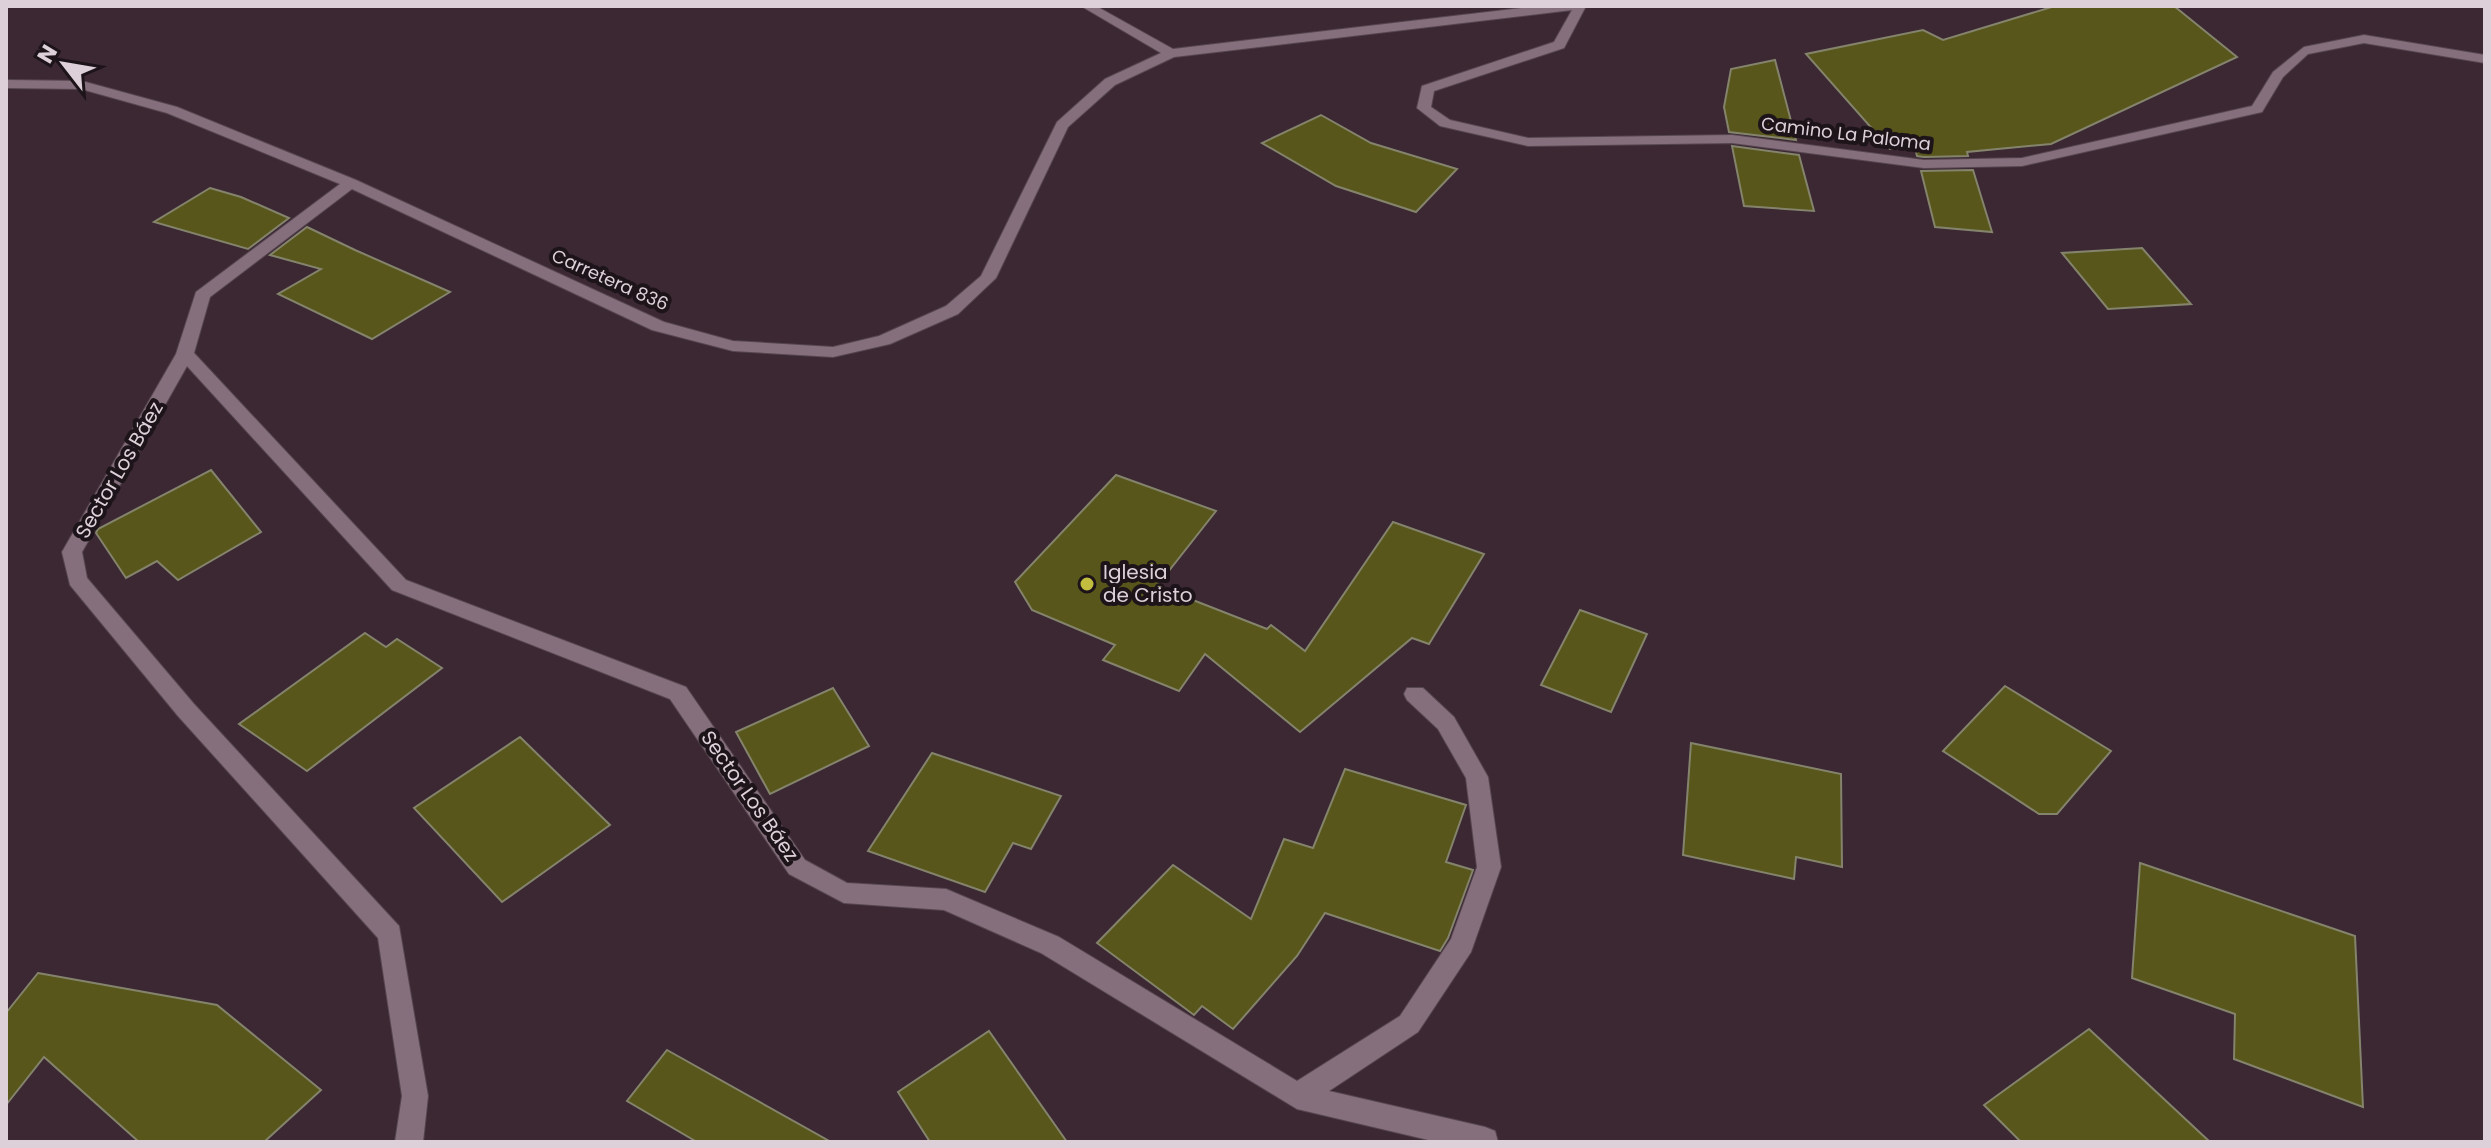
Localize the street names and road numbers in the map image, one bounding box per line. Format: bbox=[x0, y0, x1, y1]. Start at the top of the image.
street label: Camino La Paloma bbox=[1760, 111, 1932, 156]
street label: Carretera 836 bbox=[548, 243, 673, 316]
street label: Sector Los Báez bbox=[68, 396, 170, 544]
street label: Sector Los Báez bbox=[694, 725, 806, 867]

